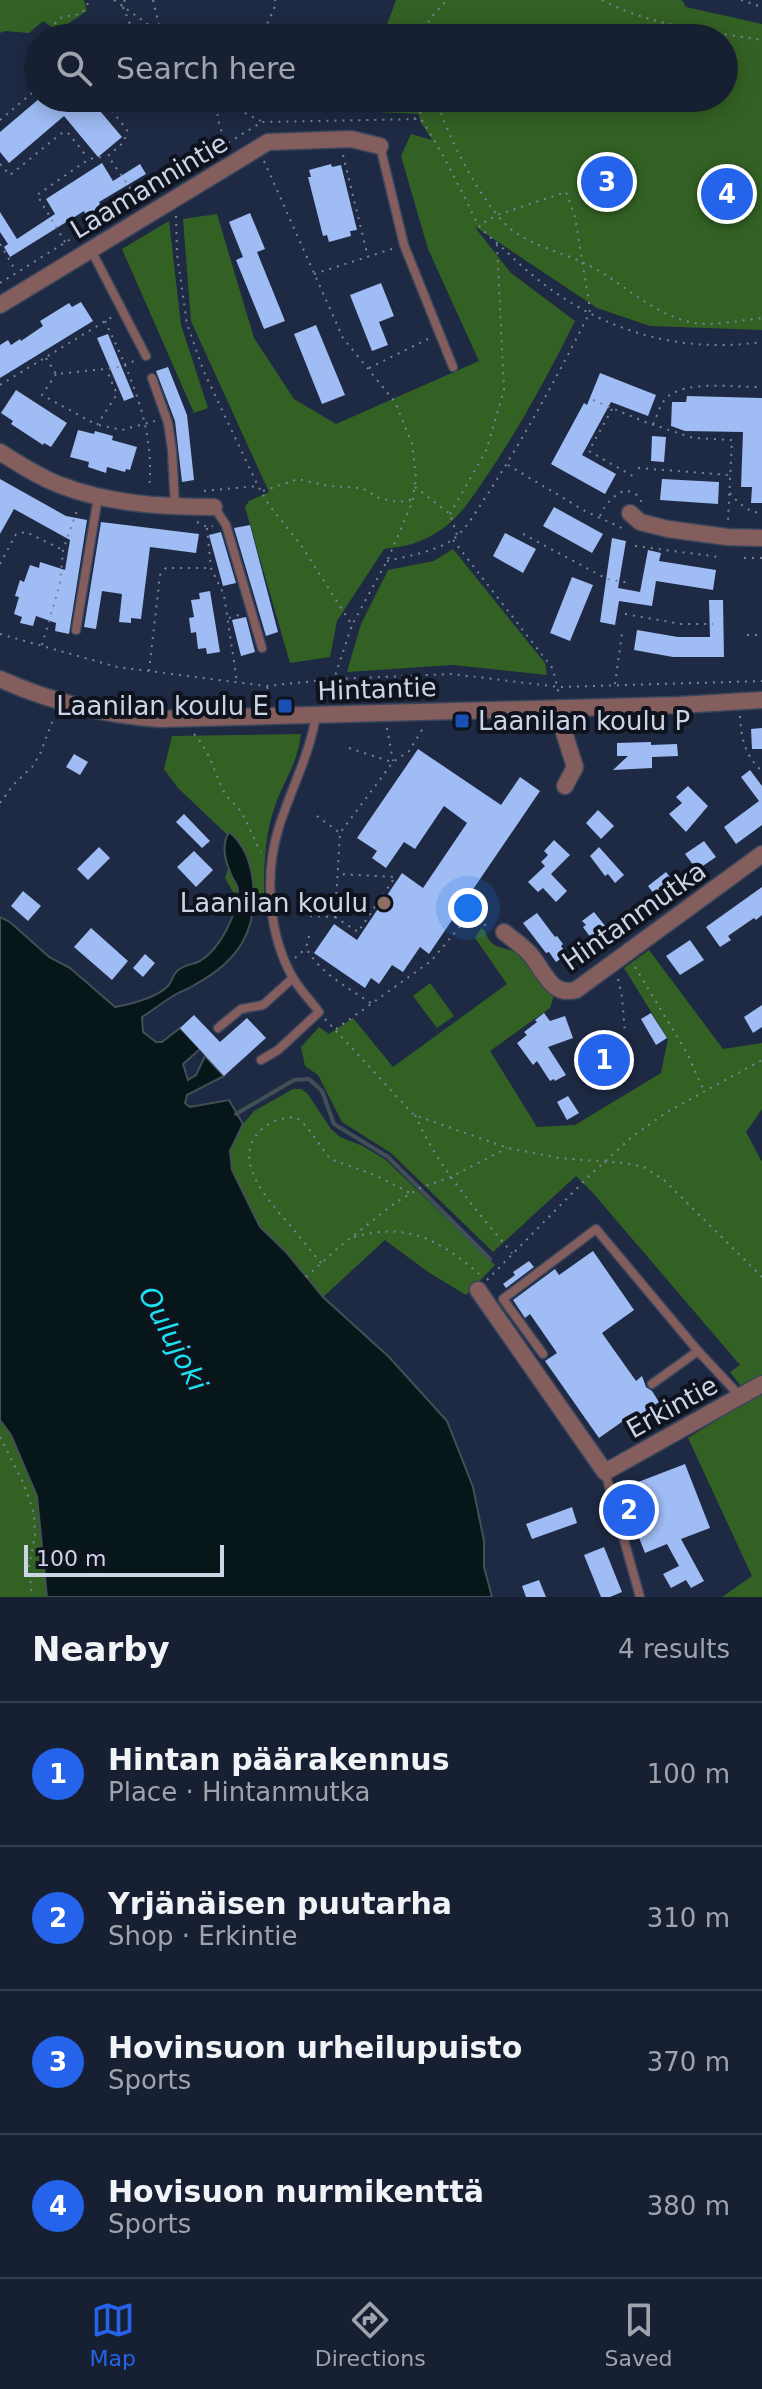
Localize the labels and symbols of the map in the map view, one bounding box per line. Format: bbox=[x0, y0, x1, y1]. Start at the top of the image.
street label: Laamannintie bbox=[65, 127, 233, 245]
pin: 3 bbox=[581, 152, 633, 212]
pin: 4 bbox=[701, 164, 753, 224]
street label: Hintantie bbox=[317, 672, 437, 706]
place label: Laanilan koulu E bbox=[56, 691, 269, 721]
marker: Laanilan koulu E bbox=[276, 697, 294, 715]
place label: Laanilan koulu P bbox=[478, 706, 690, 736]
marker: Laanilan koulu P bbox=[453, 712, 471, 730]
street label: Hintanmutka bbox=[556, 855, 712, 977]
place label: Laanilan koulu bbox=[180, 888, 368, 918]
your location bbox=[448, 888, 488, 928]
marker: Laanilan koulu bbox=[375, 894, 393, 912]
pin: 1 bbox=[578, 1030, 630, 1090]
water label: Oulujoki bbox=[132, 1281, 214, 1397]
street label: Erkintie bbox=[621, 1370, 723, 1444]
pin: 2 bbox=[603, 1480, 655, 1540]
scale bar bbox=[24, 1541, 224, 1577]

